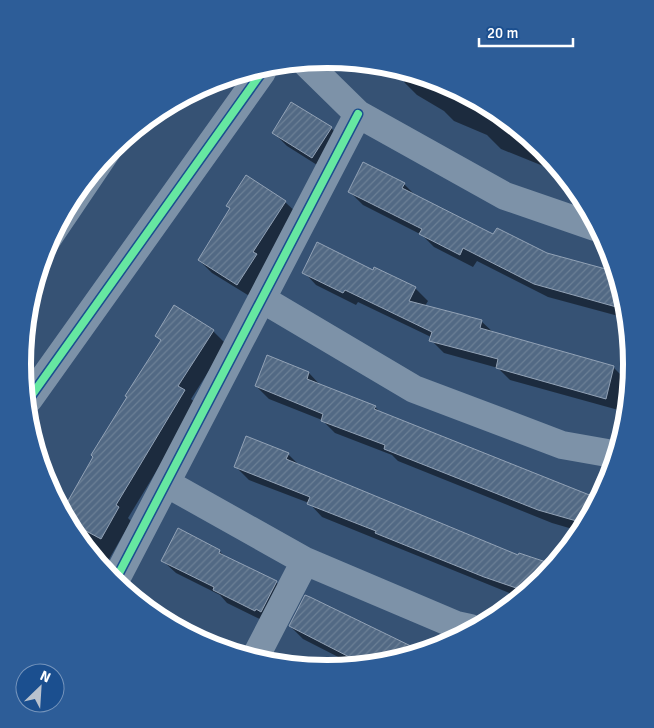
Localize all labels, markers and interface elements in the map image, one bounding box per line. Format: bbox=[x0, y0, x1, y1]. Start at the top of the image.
scale bar bbox=[479, 15, 573, 47]
text: 20 m bbox=[487, 24, 518, 42]
north arrow bbox=[15, 663, 65, 713]
text: N bbox=[37, 667, 53, 686]

